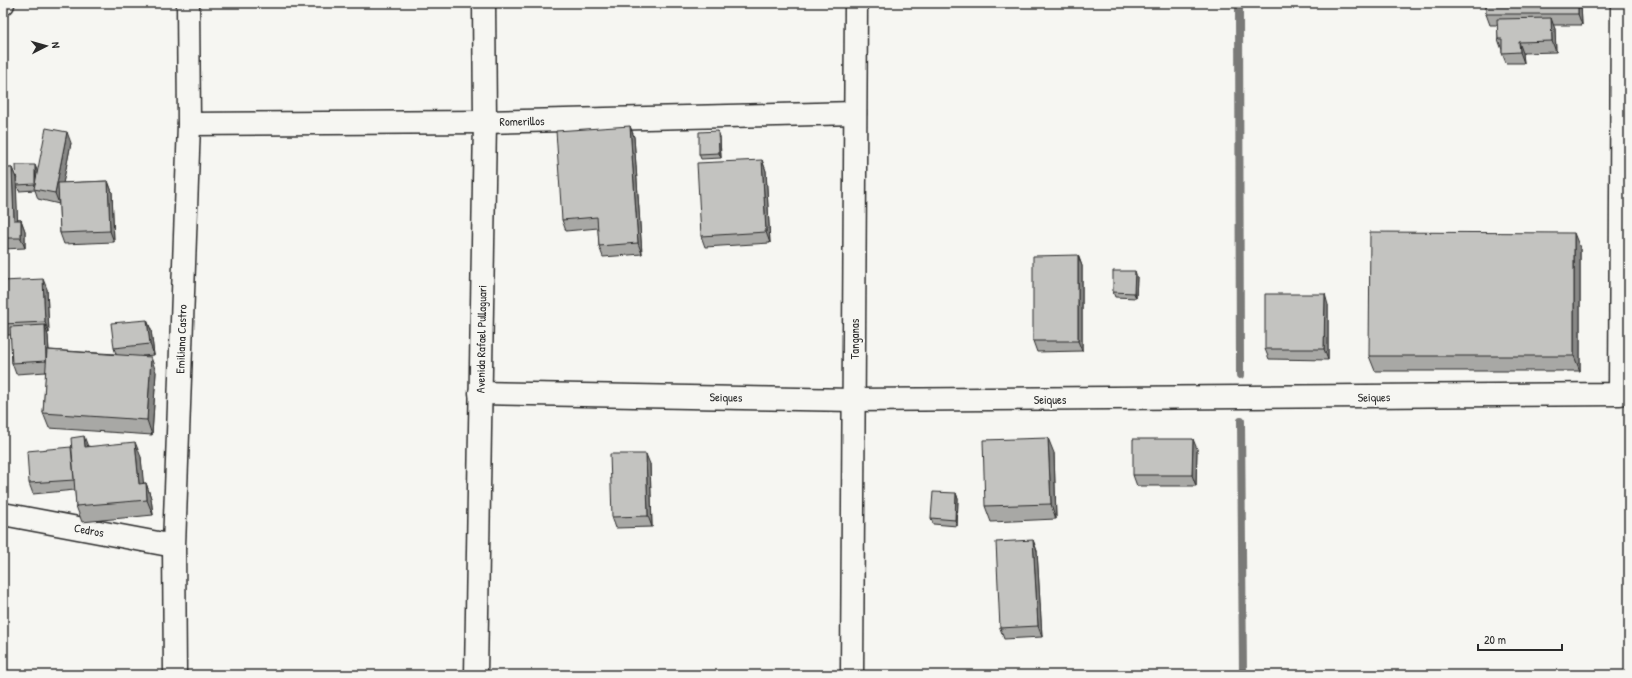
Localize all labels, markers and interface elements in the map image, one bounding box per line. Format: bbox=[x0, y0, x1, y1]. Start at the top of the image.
north arrow bbox=[26, 26, 66, 66]
text: N bbox=[49, 41, 63, 49]
street label: Romerillos bbox=[499, 112, 545, 130]
street label: Avenida Rafael Pullaguari bbox=[472, 285, 490, 393]
street label: Emiliana Castro bbox=[171, 304, 191, 374]
street label: Tanganas bbox=[846, 318, 863, 359]
street label: Seiques bbox=[709, 388, 743, 406]
street label: Seiques bbox=[1357, 388, 1391, 406]
street label: Seiques bbox=[1034, 391, 1067, 408]
street label: Cedros bbox=[73, 519, 106, 541]
scale bar bbox=[1478, 626, 1562, 652]
text: 20 m bbox=[1484, 631, 1506, 648]

